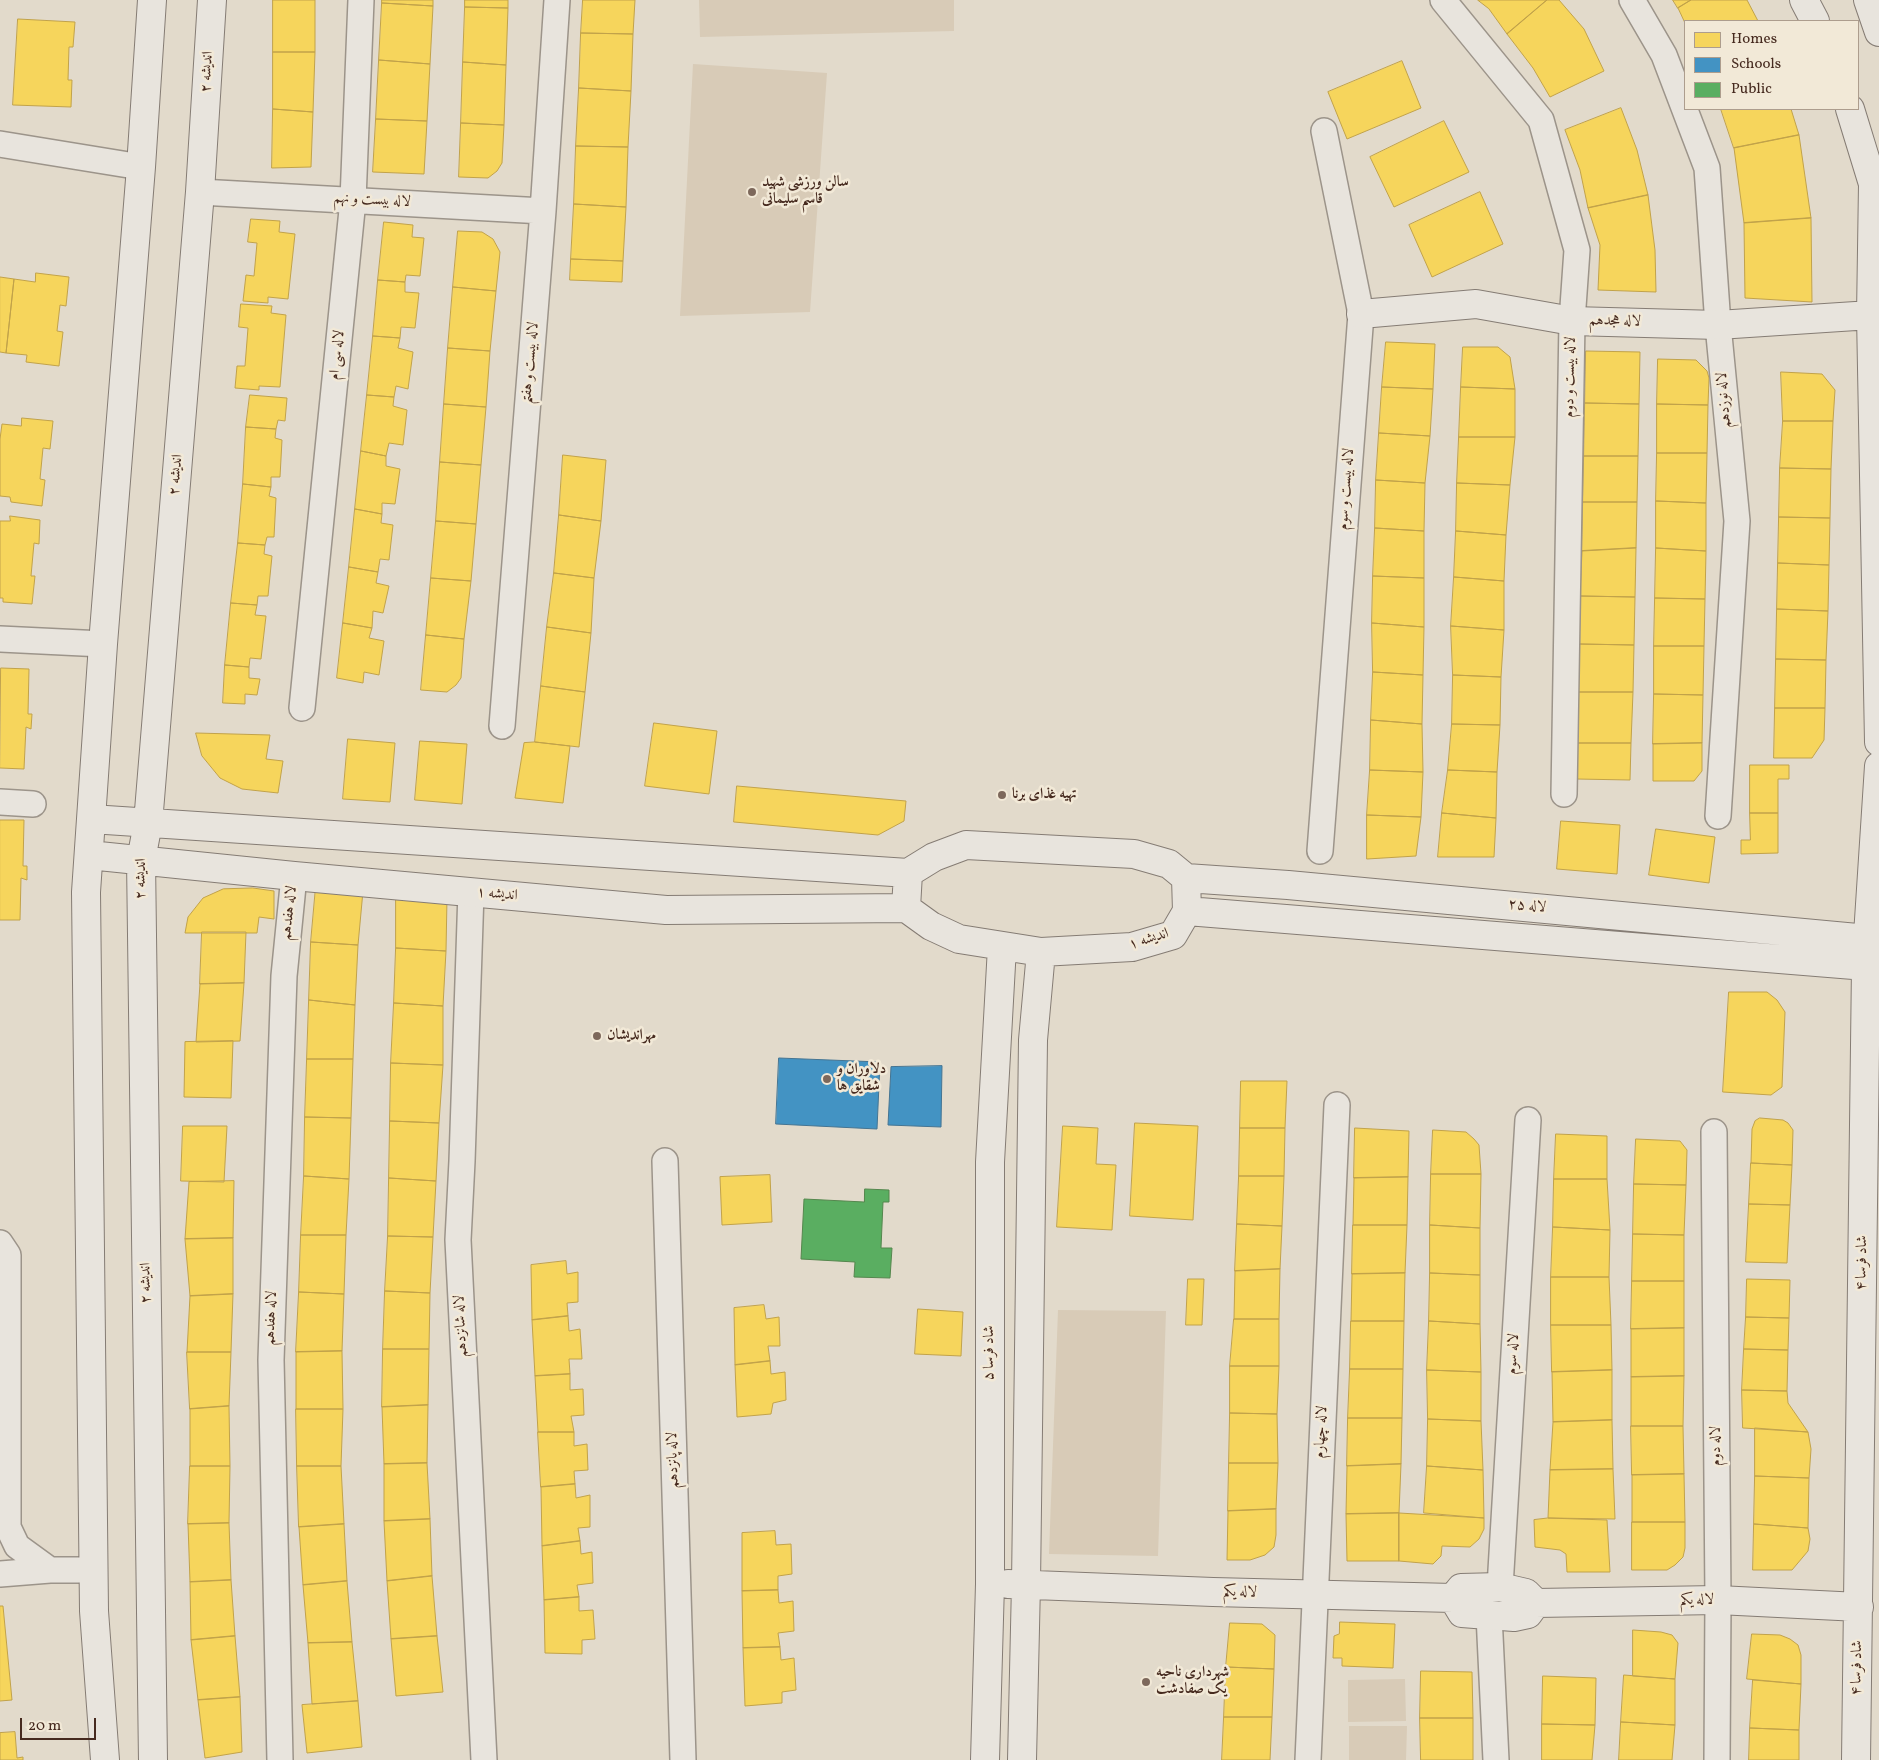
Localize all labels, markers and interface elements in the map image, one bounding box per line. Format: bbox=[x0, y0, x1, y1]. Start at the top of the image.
legend bbox=[1684, 20, 1859, 110]
text: Homes bbox=[1731, 29, 1777, 50]
street label: اندیشه ۲ bbox=[198, 51, 218, 93]
text: Schools bbox=[1731, 54, 1781, 75]
text: Public bbox=[1731, 79, 1772, 100]
place label: سالن ورزشی شهید قاسم سلیمانی bbox=[762, 174, 849, 209]
marker: سالن ورزشی شهید قاسم سلیمانی bbox=[746, 186, 758, 198]
street label: لاله بیست و نهم bbox=[333, 190, 411, 212]
street label: لاله هجدهم bbox=[1589, 313, 1641, 331]
street label: لاله بیست و هفتم bbox=[518, 321, 544, 405]
street label: لاله سی ام bbox=[326, 329, 350, 381]
street label: لاله بیست و دوم bbox=[1561, 336, 1581, 418]
street label: لاله نوزدهم bbox=[1714, 371, 1736, 429]
street label: لاله بیست و سوم bbox=[1335, 447, 1359, 531]
street label: اندیشه ۲ bbox=[166, 454, 188, 496]
place label: تهیه غذای برنا bbox=[1012, 786, 1076, 804]
marker: تهیه غذای برنا bbox=[996, 789, 1008, 801]
street label: اندیشه ۲ bbox=[133, 858, 151, 900]
street label: اندیشه ۱ bbox=[476, 884, 518, 906]
street label: لاله هفدهم bbox=[278, 885, 302, 941]
street label: لاله ۲۵ bbox=[1507, 896, 1547, 918]
street label: اندیشه ۱ bbox=[1127, 925, 1171, 955]
place label: مهراندیشان bbox=[607, 1027, 656, 1045]
marker: مهراندیشان bbox=[591, 1030, 603, 1042]
place label: دلاوران و شقایق ها bbox=[837, 1061, 886, 1096]
marker: دلاوران و شقایق ها bbox=[821, 1073, 833, 1085]
street label: شاد فرسا ۴ bbox=[1854, 1235, 1872, 1291]
street label: اندیشه ۲ bbox=[138, 1262, 156, 1304]
street label: لاله هفدهم bbox=[262, 1290, 282, 1346]
street label: لاله شانزدهم bbox=[451, 1294, 473, 1358]
street label: شاد فرسا ۵ bbox=[981, 1325, 999, 1381]
street label: لاله سوم bbox=[1504, 1333, 1524, 1375]
street label: لاله چهارم bbox=[1312, 1405, 1332, 1459]
street label: لاله دوم bbox=[1708, 1426, 1726, 1466]
street label: لاله پانزدهم bbox=[664, 1431, 684, 1489]
street label: لاله یکم bbox=[1223, 1584, 1257, 1602]
street label: لاله یکم bbox=[1680, 1592, 1714, 1610]
street label: شاد فرسا ۴ bbox=[1849, 1640, 1867, 1696]
place label: شهرداری ناحیه یک صفادشت bbox=[1156, 1664, 1229, 1699]
marker: شهرداری ناحیه یک صفادشت bbox=[1140, 1676, 1152, 1688]
scale bar bbox=[22, 1708, 99, 1740]
text: 20 m bbox=[28, 1716, 61, 1737]

